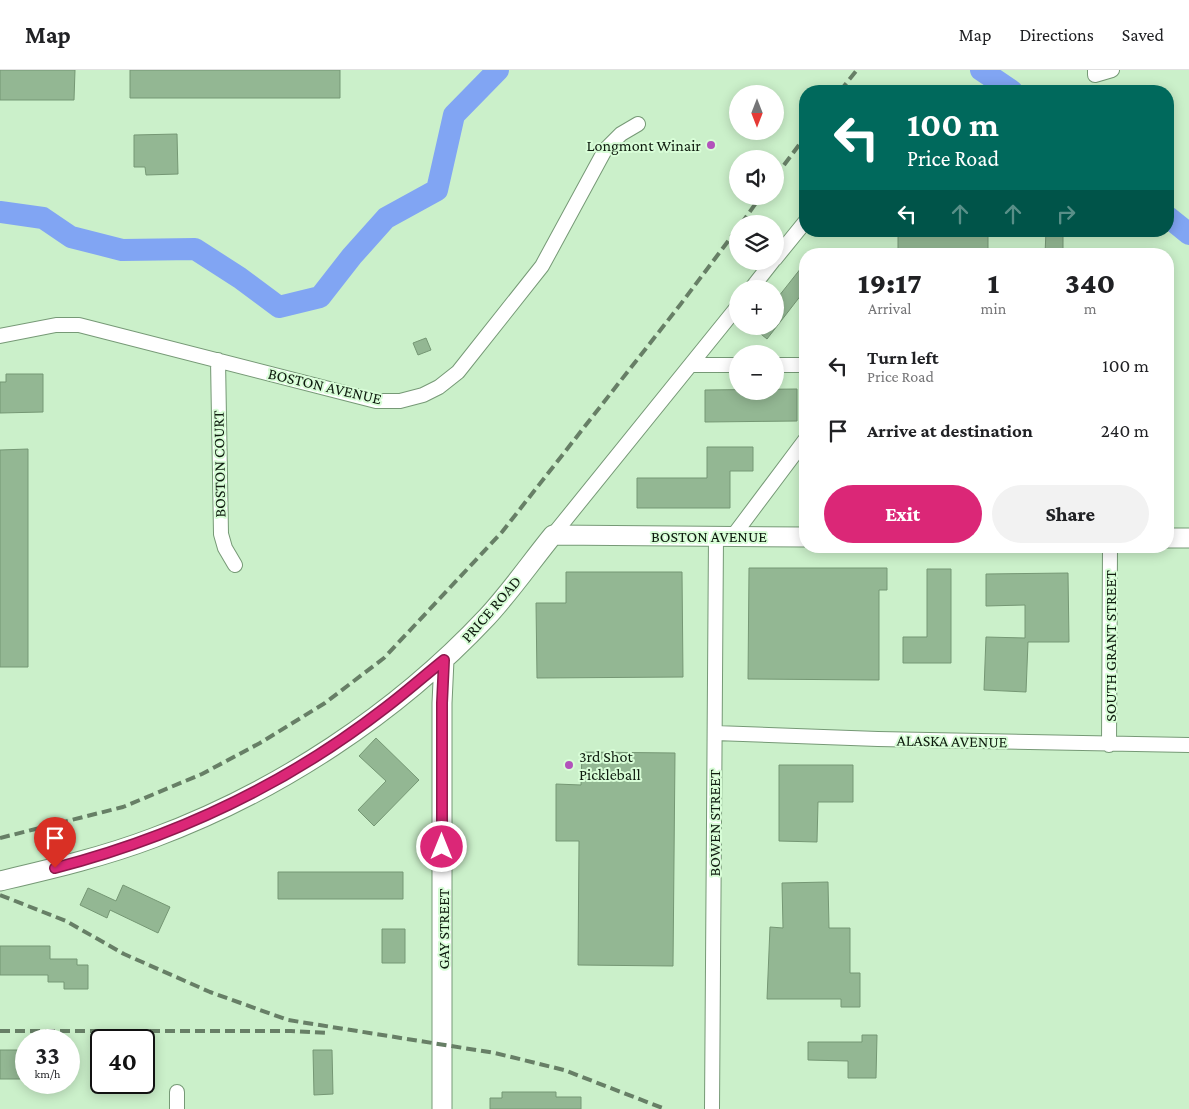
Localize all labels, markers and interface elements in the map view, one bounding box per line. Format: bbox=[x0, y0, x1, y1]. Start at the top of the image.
text: Map bbox=[25, 21, 71, 48]
text: Map bbox=[959, 25, 991, 45]
text: Directions bbox=[1019, 25, 1094, 45]
text: Saved bbox=[1122, 25, 1164, 45]
north arrow bbox=[729, 85, 784, 140]
map controls bbox=[729, 85, 784, 400]
icon: left bbox=[824, 105, 889, 170]
text: 100 m bbox=[907, 105, 999, 144]
place label: Longmont Winair bbox=[587, 137, 701, 155]
marker: Longmont Winair bbox=[705, 139, 717, 151]
text: Price Road bbox=[907, 146, 999, 171]
button: sound bbox=[729, 150, 784, 205]
icon: left bbox=[893, 200, 921, 228]
icon: ahead bbox=[946, 200, 974, 228]
icon: ahead bbox=[999, 200, 1027, 228]
icon: right bbox=[1052, 200, 1080, 228]
button: layers bbox=[729, 215, 784, 270]
text: 19:17 bbox=[858, 266, 922, 299]
text: 1 bbox=[988, 266, 999, 299]
text: 340 bbox=[1065, 266, 1115, 299]
button: + bbox=[729, 280, 784, 335]
text: Arrival bbox=[868, 300, 912, 317]
text: min bbox=[981, 300, 1006, 317]
text: m bbox=[1084, 300, 1097, 317]
button: − bbox=[729, 345, 784, 400]
text: Turn left bbox=[867, 347, 939, 368]
icon: left bbox=[824, 352, 852, 380]
text: 100 m bbox=[1102, 355, 1149, 376]
street label: BOSTON AVENUE bbox=[267, 365, 384, 407]
text: Price Road bbox=[867, 368, 934, 385]
street label: BOSTON COURT bbox=[210, 410, 228, 518]
icon: arrive bbox=[824, 417, 852, 445]
text: Arrive at destination bbox=[867, 420, 1033, 441]
text: 240 m bbox=[1101, 420, 1149, 441]
button: Exit bbox=[824, 485, 982, 543]
button: Share bbox=[992, 485, 1149, 543]
street label: BOSTON AVENUE bbox=[651, 528, 767, 545]
street label: SOUTH GRANT STREET bbox=[1102, 570, 1119, 722]
street label: PRICE ROAD bbox=[458, 572, 524, 646]
street label: ALASKA AVENUE bbox=[896, 732, 1008, 750]
place label: 3rd Shot Pickleball bbox=[579, 748, 641, 783]
marker: 3rd Shot Pickleball bbox=[563, 759, 575, 771]
street label: BOWEN STREET bbox=[706, 769, 723, 877]
pin bbox=[34, 817, 76, 868]
position arrow bbox=[415, 820, 467, 872]
icon: arrive bbox=[41, 824, 69, 852]
street label: GAY STREET bbox=[435, 888, 452, 970]
speed limit sign: 40 bbox=[90, 1029, 155, 1094]
text: 33 bbox=[35, 1042, 60, 1069]
text: km/h bbox=[35, 1067, 60, 1081]

